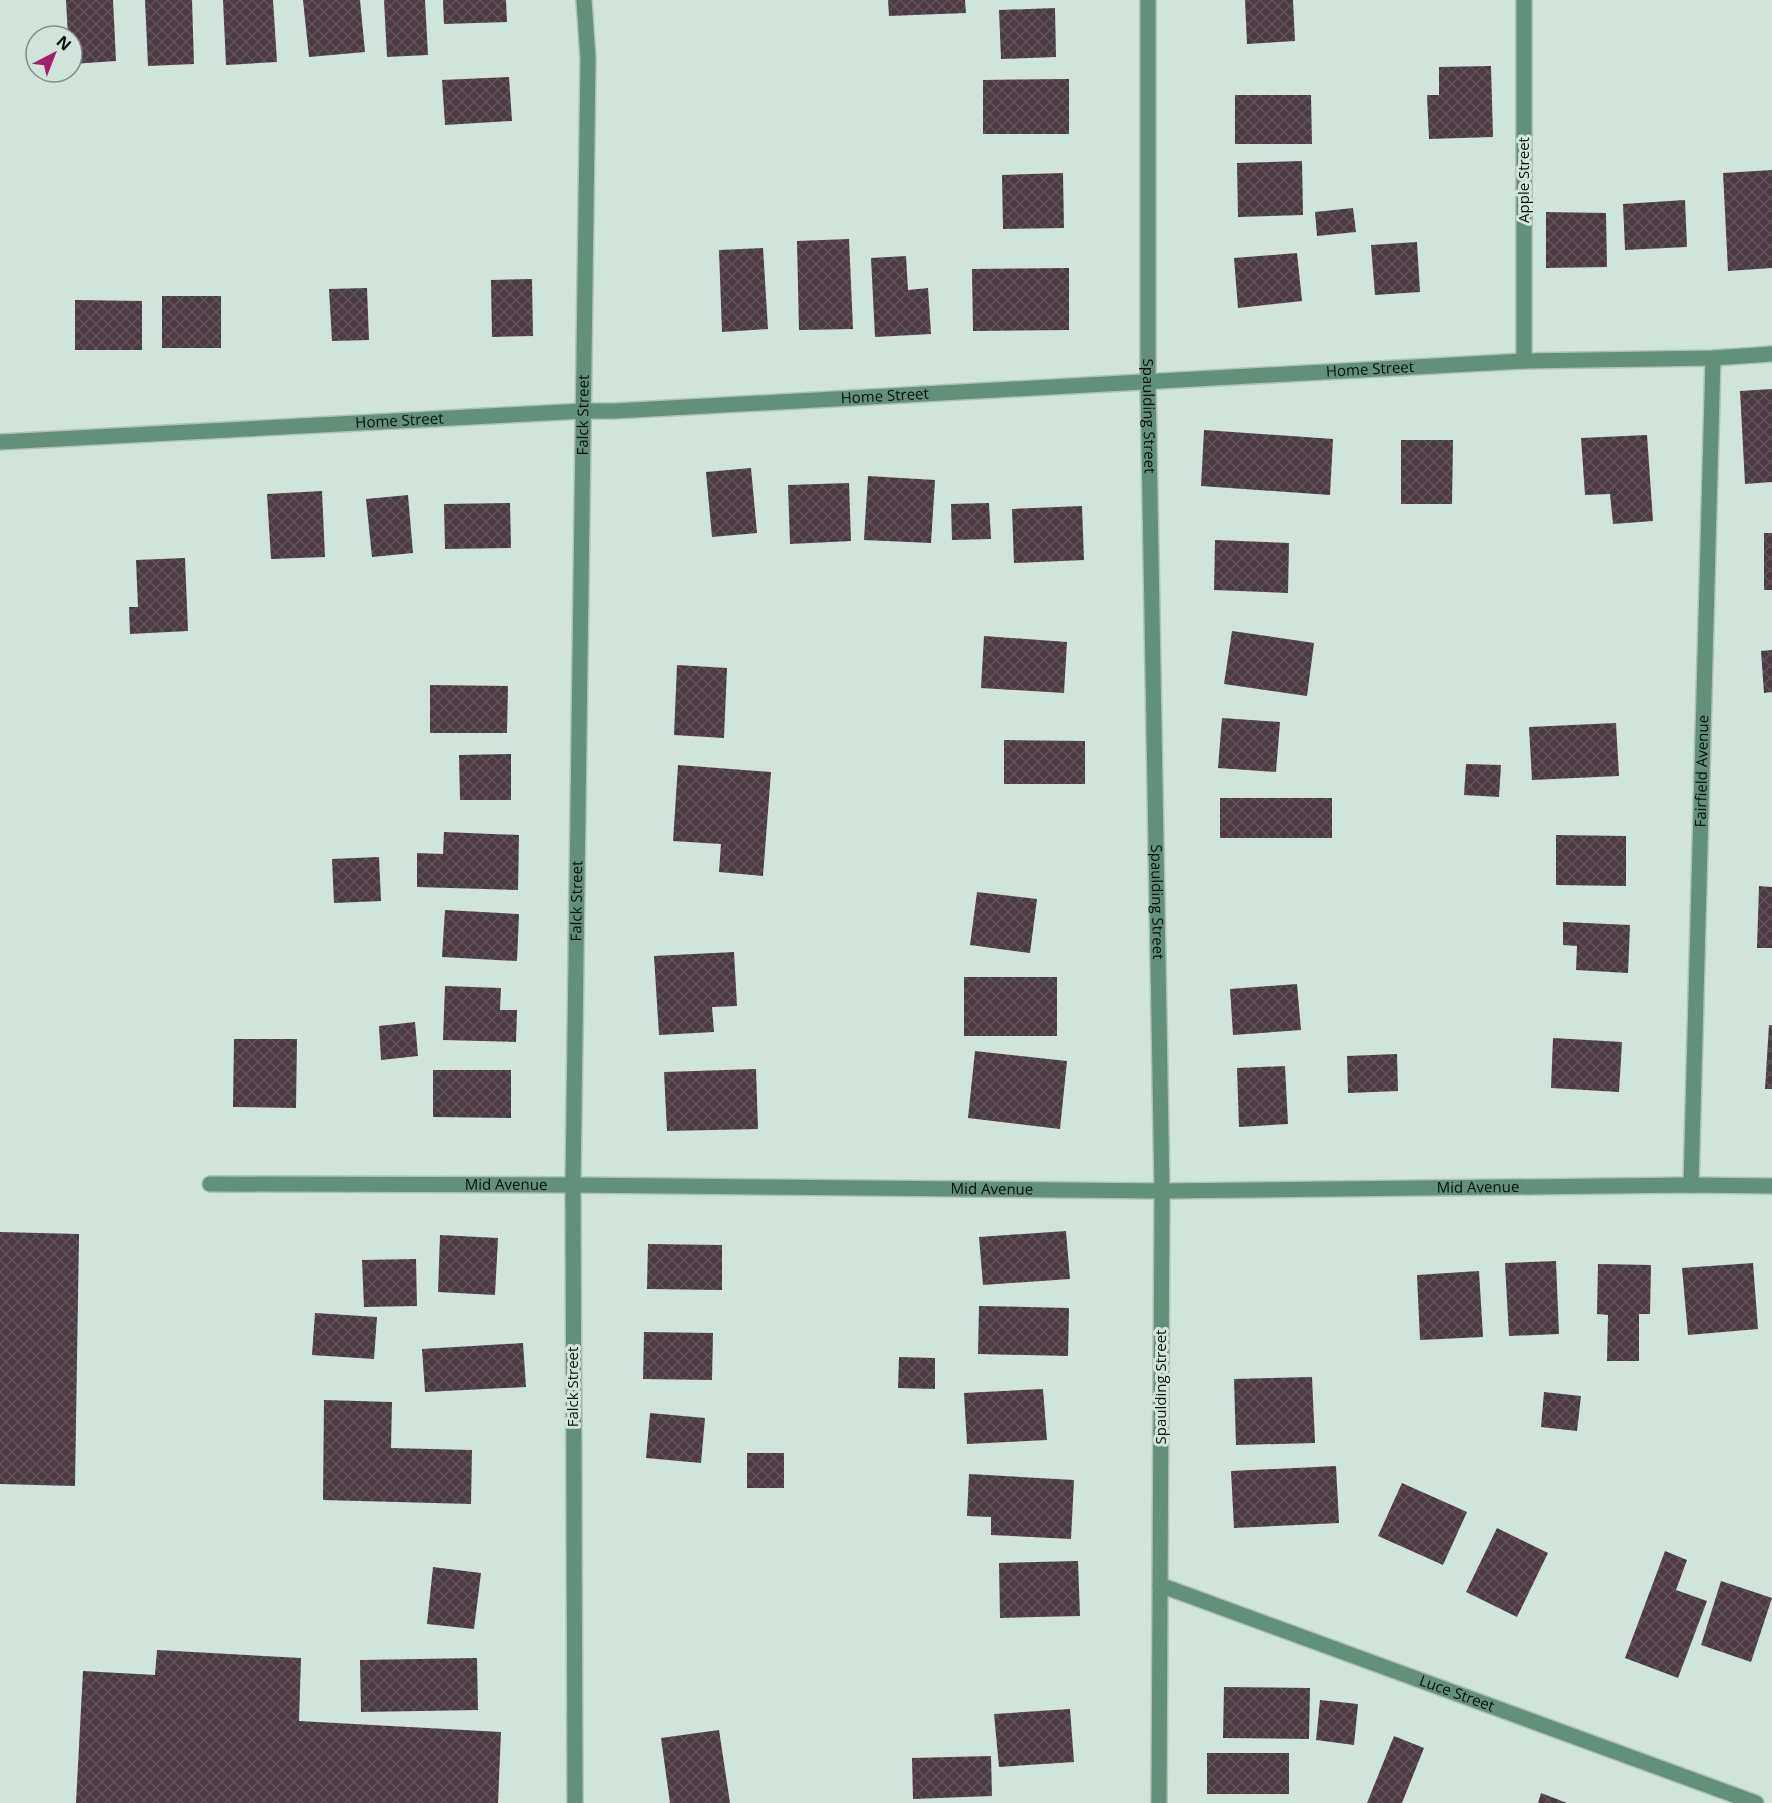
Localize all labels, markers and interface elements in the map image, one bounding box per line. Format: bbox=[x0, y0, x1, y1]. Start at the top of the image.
north arrow bbox=[24, 24, 84, 84]
text: N bbox=[52, 30, 76, 55]
street label: Apple Street bbox=[1513, 137, 1533, 223]
street label: Home Street bbox=[1325, 356, 1415, 381]
street label: Spaulding Street bbox=[1139, 359, 1161, 474]
street label: Falck Street bbox=[572, 375, 593, 456]
street label: Home Street bbox=[840, 383, 929, 408]
street label: Home Street bbox=[355, 407, 444, 432]
street label: Fairfield Avenue bbox=[1690, 715, 1713, 828]
street label: Spaulding Street bbox=[1147, 844, 1169, 960]
street label: Falck Street bbox=[565, 860, 586, 942]
street label: Mid Avenue bbox=[465, 1174, 547, 1194]
street label: Mid Avenue bbox=[1436, 1176, 1519, 1197]
street label: Mid Avenue bbox=[951, 1178, 1033, 1199]
street label: Spaulding Street bbox=[1150, 1330, 1170, 1444]
street label: Falck Street bbox=[562, 1347, 582, 1427]
street label: Luce Street bbox=[1417, 1670, 1497, 1715]

